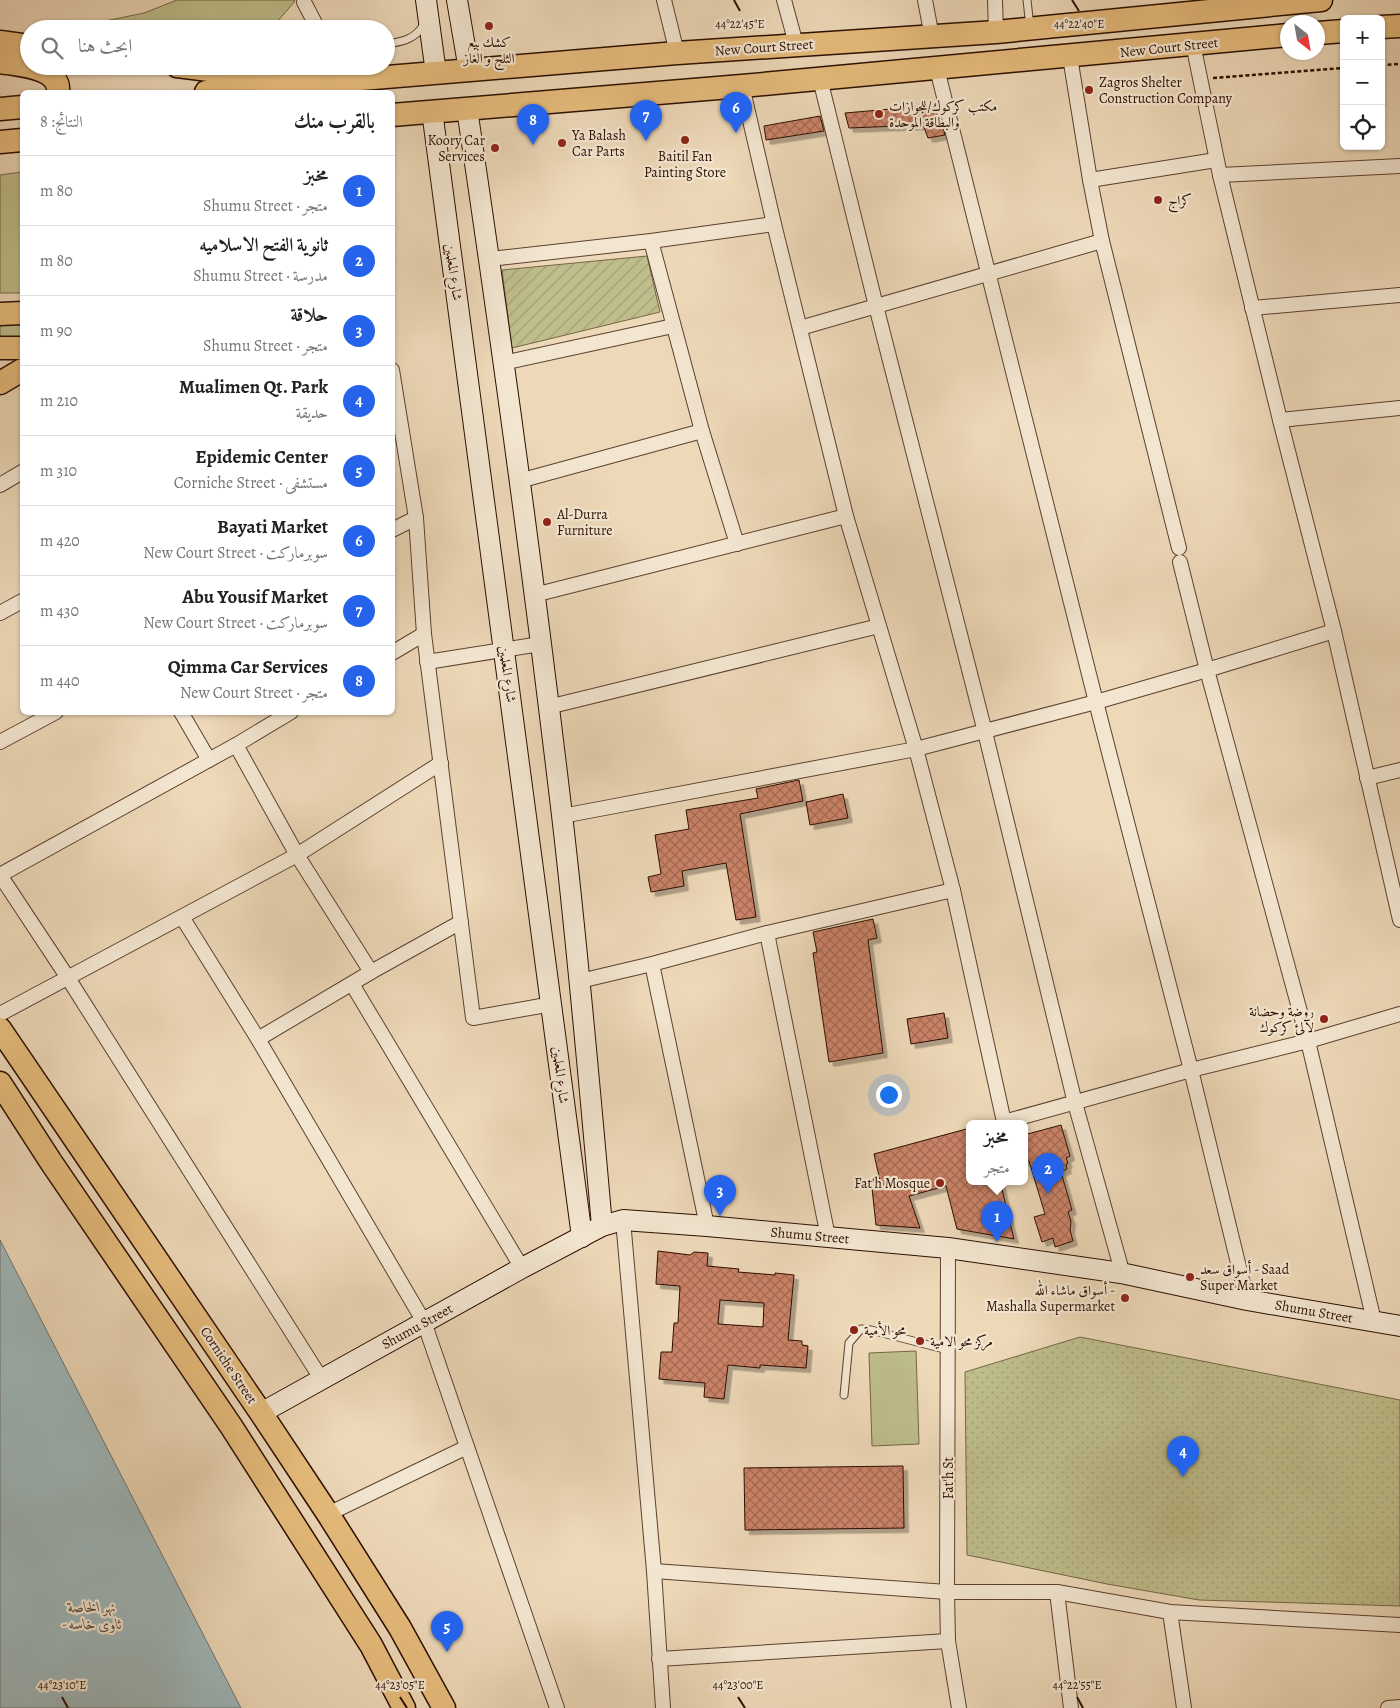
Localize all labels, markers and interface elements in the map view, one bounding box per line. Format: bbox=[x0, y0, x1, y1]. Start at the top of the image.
north arrow bbox=[1280, 15, 1325, 60]
map controls bbox=[1340, 15, 1385, 150]
button: + bbox=[1340, 15, 1385, 60]
text: 44°22'45"E bbox=[715, 16, 765, 32]
text: 44°22'40"E bbox=[1054, 16, 1104, 32]
search box bbox=[20, 20, 395, 75]
marker: كشك بيع الثلج و الغاز bbox=[483, 20, 495, 32]
text: ابحث هنا bbox=[78, 33, 132, 59]
place label: كشك بيع الثلج و الغاز bbox=[461, 33, 515, 71]
street label: New Court Street bbox=[1119, 33, 1220, 62]
icon: search bbox=[38, 34, 66, 62]
street label: New Court Street bbox=[714, 35, 814, 60]
button: − bbox=[1340, 60, 1385, 105]
place label: Zagros Shelter Construction Company bbox=[1099, 73, 1233, 108]
marker: Zagros Shelter Construction Company bbox=[1083, 84, 1095, 96]
pin: 6 bbox=[720, 92, 752, 133]
place label: مكتب كركوك/للجوازات والبطاقة الموحدة bbox=[889, 97, 997, 132]
pin: 7 bbox=[630, 100, 662, 141]
pin: 8 bbox=[517, 104, 549, 145]
button: locate bbox=[1340, 105, 1385, 150]
text: بالقرب منك bbox=[294, 107, 375, 135]
marker: مكتب كركوك/للجوازات والبطاقة الموحدة bbox=[873, 108, 885, 120]
text: النتائج: 8 bbox=[40, 111, 83, 133]
place label: Ya Balash Car Parts bbox=[571, 126, 626, 161]
place label: Koory Car Services bbox=[427, 131, 486, 166]
marker: Baitil Fan Painting Store bbox=[679, 134, 691, 146]
marker: Ya Balash Car Parts bbox=[556, 137, 568, 149]
marker: Koory Car Services bbox=[489, 142, 501, 154]
place label: Baitil Fan Painting Store bbox=[644, 147, 726, 182]
text: مخبز bbox=[304, 162, 328, 188]
text: 80 m bbox=[40, 180, 73, 202]
text: 1 bbox=[356, 180, 362, 202]
place label: كراج bbox=[1168, 191, 1192, 213]
marker: كراج bbox=[1152, 194, 1164, 206]
text: متجر · Shumu Street bbox=[203, 195, 328, 217]
text: ثانوية الفتح الاسلاميه bbox=[199, 232, 328, 258]
street label: شارع المعلمين bbox=[438, 242, 467, 302]
text: 80 m bbox=[40, 250, 73, 272]
text: 2 bbox=[355, 250, 363, 272]
text: مدرسة · Shumu Street bbox=[193, 265, 328, 287]
text: حلاقة bbox=[291, 302, 328, 328]
text: 90 m bbox=[40, 320, 72, 342]
text: 3 bbox=[356, 320, 362, 342]
text: متجر · Shumu Street bbox=[203, 335, 328, 357]
text: Mualimen Qt. Park bbox=[179, 374, 328, 400]
text: 210 m bbox=[40, 390, 78, 412]
text: 4 bbox=[355, 390, 363, 412]
text: حديقة bbox=[296, 402, 328, 424]
text: Epidemic Center bbox=[195, 444, 328, 470]
text: 310 m bbox=[40, 460, 77, 482]
text: 5 bbox=[356, 460, 362, 482]
text: مستشفى · Corniche Street bbox=[174, 472, 328, 494]
place label: Al-Durra Furniture bbox=[556, 505, 612, 540]
text: Bayati Market bbox=[217, 514, 328, 540]
marker: Al-Durra Furniture bbox=[541, 516, 553, 528]
text: 420 m bbox=[40, 530, 80, 552]
text: 6 bbox=[355, 530, 363, 552]
text: سوبرماركت · New Court Street bbox=[143, 542, 328, 564]
text: Abu Yousif Market bbox=[182, 584, 328, 610]
text: 430 m bbox=[40, 600, 79, 622]
text: 7 bbox=[356, 600, 362, 622]
text: سوبرماركت · New Court Street bbox=[143, 612, 328, 634]
street label: شارع المعلمين bbox=[492, 644, 521, 704]
text: Qimma Car Services bbox=[168, 654, 328, 680]
text: 440 m bbox=[40, 670, 80, 692]
text: 8 bbox=[355, 670, 363, 692]
text: متجر · New Court Street bbox=[180, 682, 328, 704]
place label: روضة وحضانة لآلئ كركوك bbox=[1249, 1002, 1314, 1037]
marker: روضة وحضانة لآلئ كركوك bbox=[1318, 1013, 1330, 1025]
street label: شارع المعلمين bbox=[546, 1045, 573, 1105]
your location bbox=[876, 1082, 902, 1108]
popup bbox=[966, 1120, 1028, 1185]
text: مخبز bbox=[984, 1124, 1008, 1150]
pin: 2 bbox=[1032, 1153, 1064, 1194]
text: متجر bbox=[984, 1157, 1010, 1179]
place label: Fat'h Mosque bbox=[854, 1174, 930, 1193]
pin: 3 bbox=[704, 1175, 736, 1216]
marker: Fat'h Mosque bbox=[934, 1177, 946, 1189]
pin: 1 bbox=[981, 1201, 1013, 1242]
street label: Shumu Street bbox=[770, 1223, 850, 1248]
place label: أسواق سعد - Saad Super Market bbox=[1200, 1259, 1290, 1295]
marker: أسواق سعد - Saad Super Market bbox=[1184, 1271, 1196, 1283]
place label: أسواق ماشاء الله - Mashalla Supermarket bbox=[986, 1279, 1115, 1316]
marker: أسواق ماشاء الله - Mashalla Supermarket bbox=[1119, 1292, 1131, 1304]
street label: Shumu Street bbox=[1273, 1295, 1355, 1328]
street label: Shumu Street bbox=[378, 1299, 457, 1354]
place label: محو الأمية bbox=[864, 1320, 907, 1340]
street label: Corniche Street bbox=[196, 1323, 262, 1408]
marker: محو الأمية bbox=[848, 1324, 860, 1336]
place label: مركز محو الامية bbox=[930, 1332, 993, 1351]
marker: مركز محو الامية bbox=[914, 1335, 926, 1347]
pin: 4 bbox=[1167, 1436, 1199, 1477]
street label: Fat'h St bbox=[939, 1456, 958, 1499]
water label: نهر الخاصة - ئاوی خاسە bbox=[62, 1597, 122, 1634]
pin: 5 bbox=[431, 1611, 463, 1652]
text: 44°23'10"E bbox=[38, 1677, 86, 1693]
text: 44°23'05"E bbox=[375, 1677, 425, 1693]
text: 44°23'00"E bbox=[713, 1677, 763, 1693]
text: 44°22'55"E bbox=[1053, 1677, 1102, 1693]

